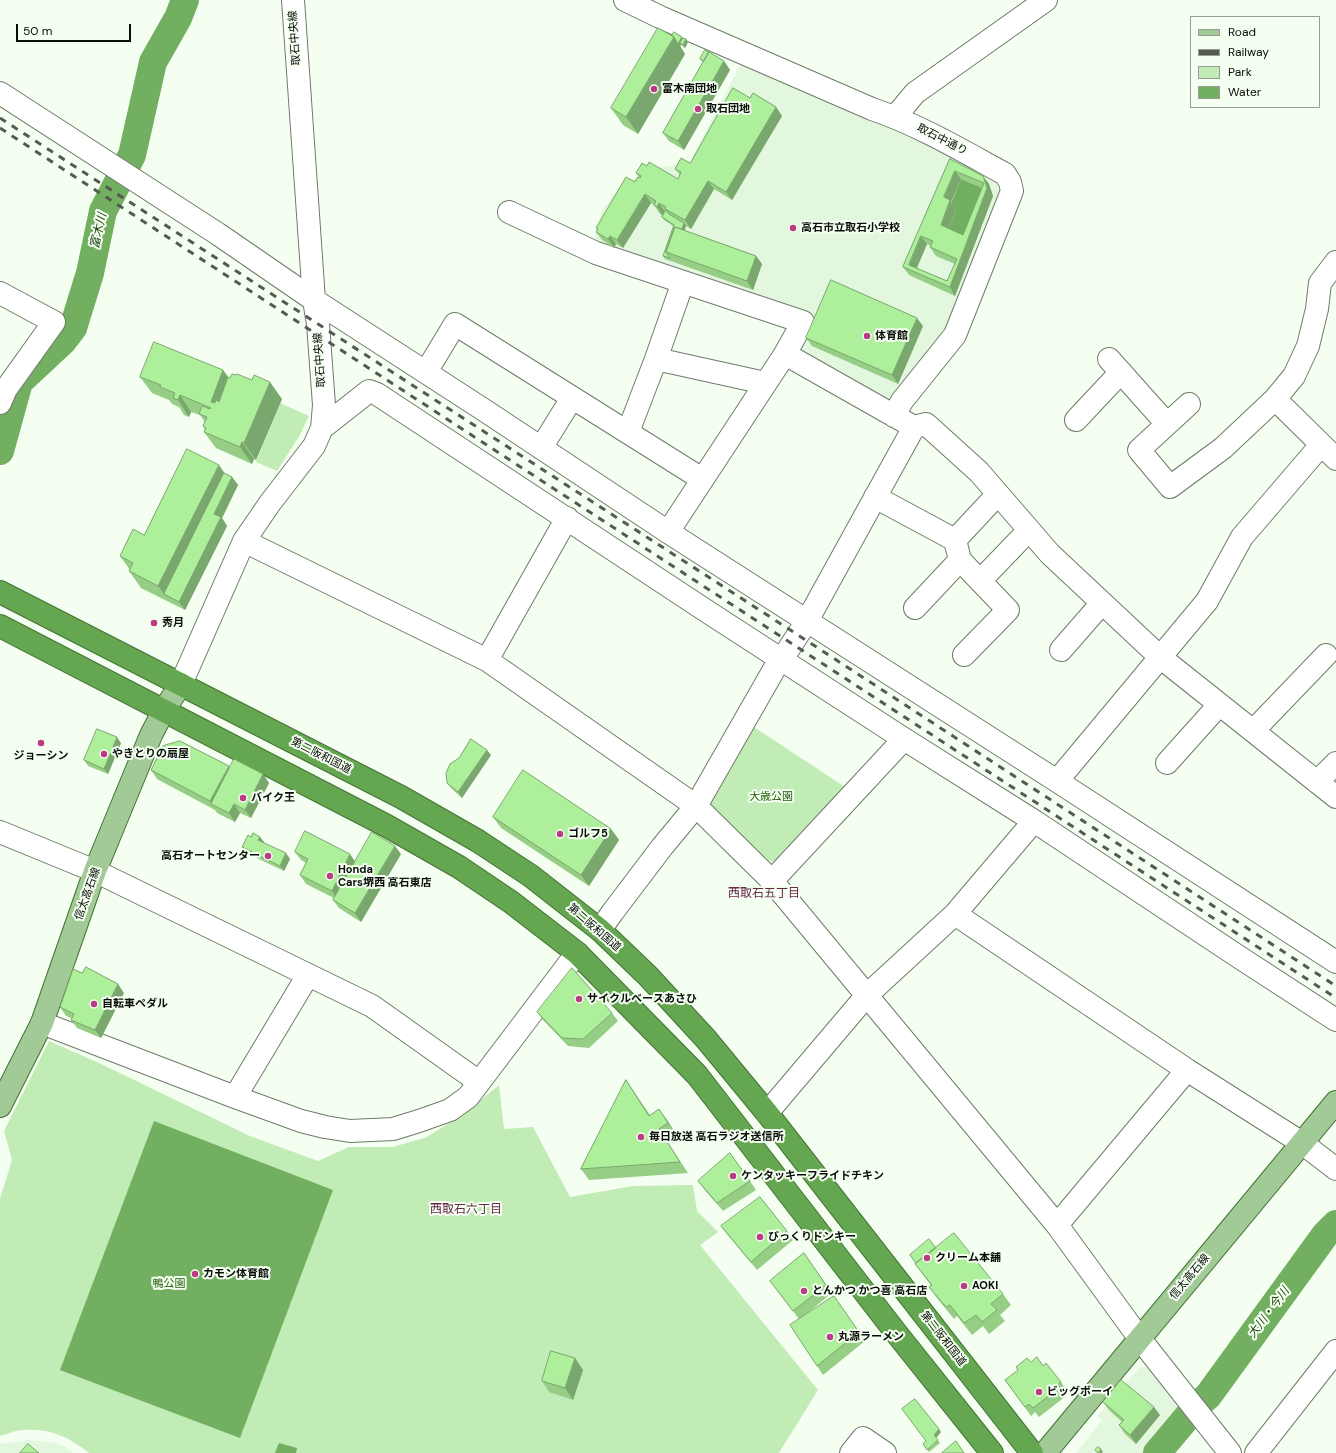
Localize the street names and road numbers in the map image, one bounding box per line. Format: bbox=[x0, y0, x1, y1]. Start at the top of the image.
street label: 取石中央線 bbox=[286, 10, 304, 66]
street label: 取石中通り bbox=[915, 122, 969, 158]
street label: 取石中央線 bbox=[311, 332, 329, 388]
street label: 第二阪和国道 bbox=[289, 735, 353, 777]
street label: 信太高石線 bbox=[72, 866, 104, 922]
street label: 第二阪和国道 bbox=[565, 901, 623, 955]
street label: 信太高石線 bbox=[1167, 1252, 1213, 1302]
street label: 第二阪和国道 bbox=[917, 1309, 969, 1369]

